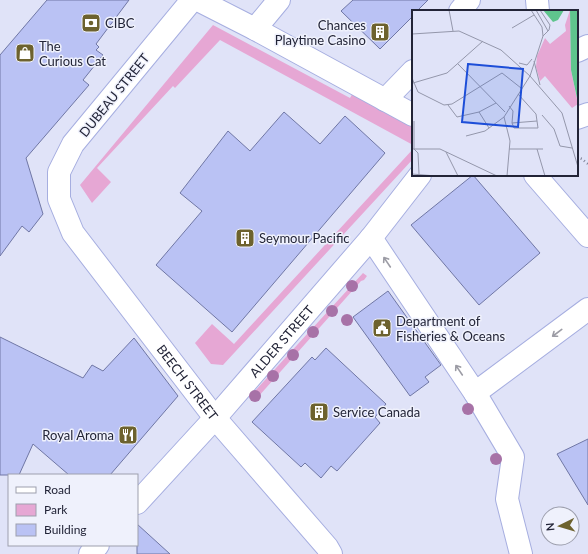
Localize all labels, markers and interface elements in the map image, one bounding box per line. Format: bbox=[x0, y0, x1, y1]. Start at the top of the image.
inset map bbox=[412, 10, 578, 176]
bank icon: CIBC bbox=[80, 12, 102, 34]
place label: CIBC bbox=[105, 15, 135, 31]
place label: Chances Playtime Casino bbox=[275, 17, 366, 48]
building icon: Chances Playtime Casino bbox=[369, 21, 391, 43]
place label: The Curious Cat bbox=[39, 38, 106, 69]
shop icon: The Curious Cat bbox=[14, 42, 36, 64]
street label: DUBEAU STREET bbox=[76, 50, 153, 140]
building icon: Seymour Pacific bbox=[234, 227, 256, 249]
place label: Seymour Pacific bbox=[259, 230, 350, 246]
one-way arrow bbox=[383, 257, 391, 268]
street label: ALDER STREET bbox=[246, 302, 317, 380]
place label: Department of Fisheries & Oceans bbox=[396, 313, 505, 344]
public building icon: Department of Fisheries & Oceans bbox=[371, 317, 393, 339]
one-way arrow bbox=[551, 329, 562, 337]
street label: BEECH STREET bbox=[154, 341, 222, 423]
one-way arrow bbox=[455, 365, 463, 376]
building icon: Service Canada bbox=[308, 401, 330, 423]
place label: Service Canada bbox=[333, 404, 420, 420]
restaurant icon: Royal Aroma bbox=[117, 424, 139, 446]
place label: Royal Aroma bbox=[42, 427, 114, 443]
legend bbox=[8, 474, 138, 546]
text: Road bbox=[44, 482, 71, 497]
text: Park bbox=[44, 502, 68, 517]
north arrow bbox=[540, 506, 580, 546]
text: Building bbox=[44, 522, 87, 537]
text: N bbox=[543, 522, 556, 532]

